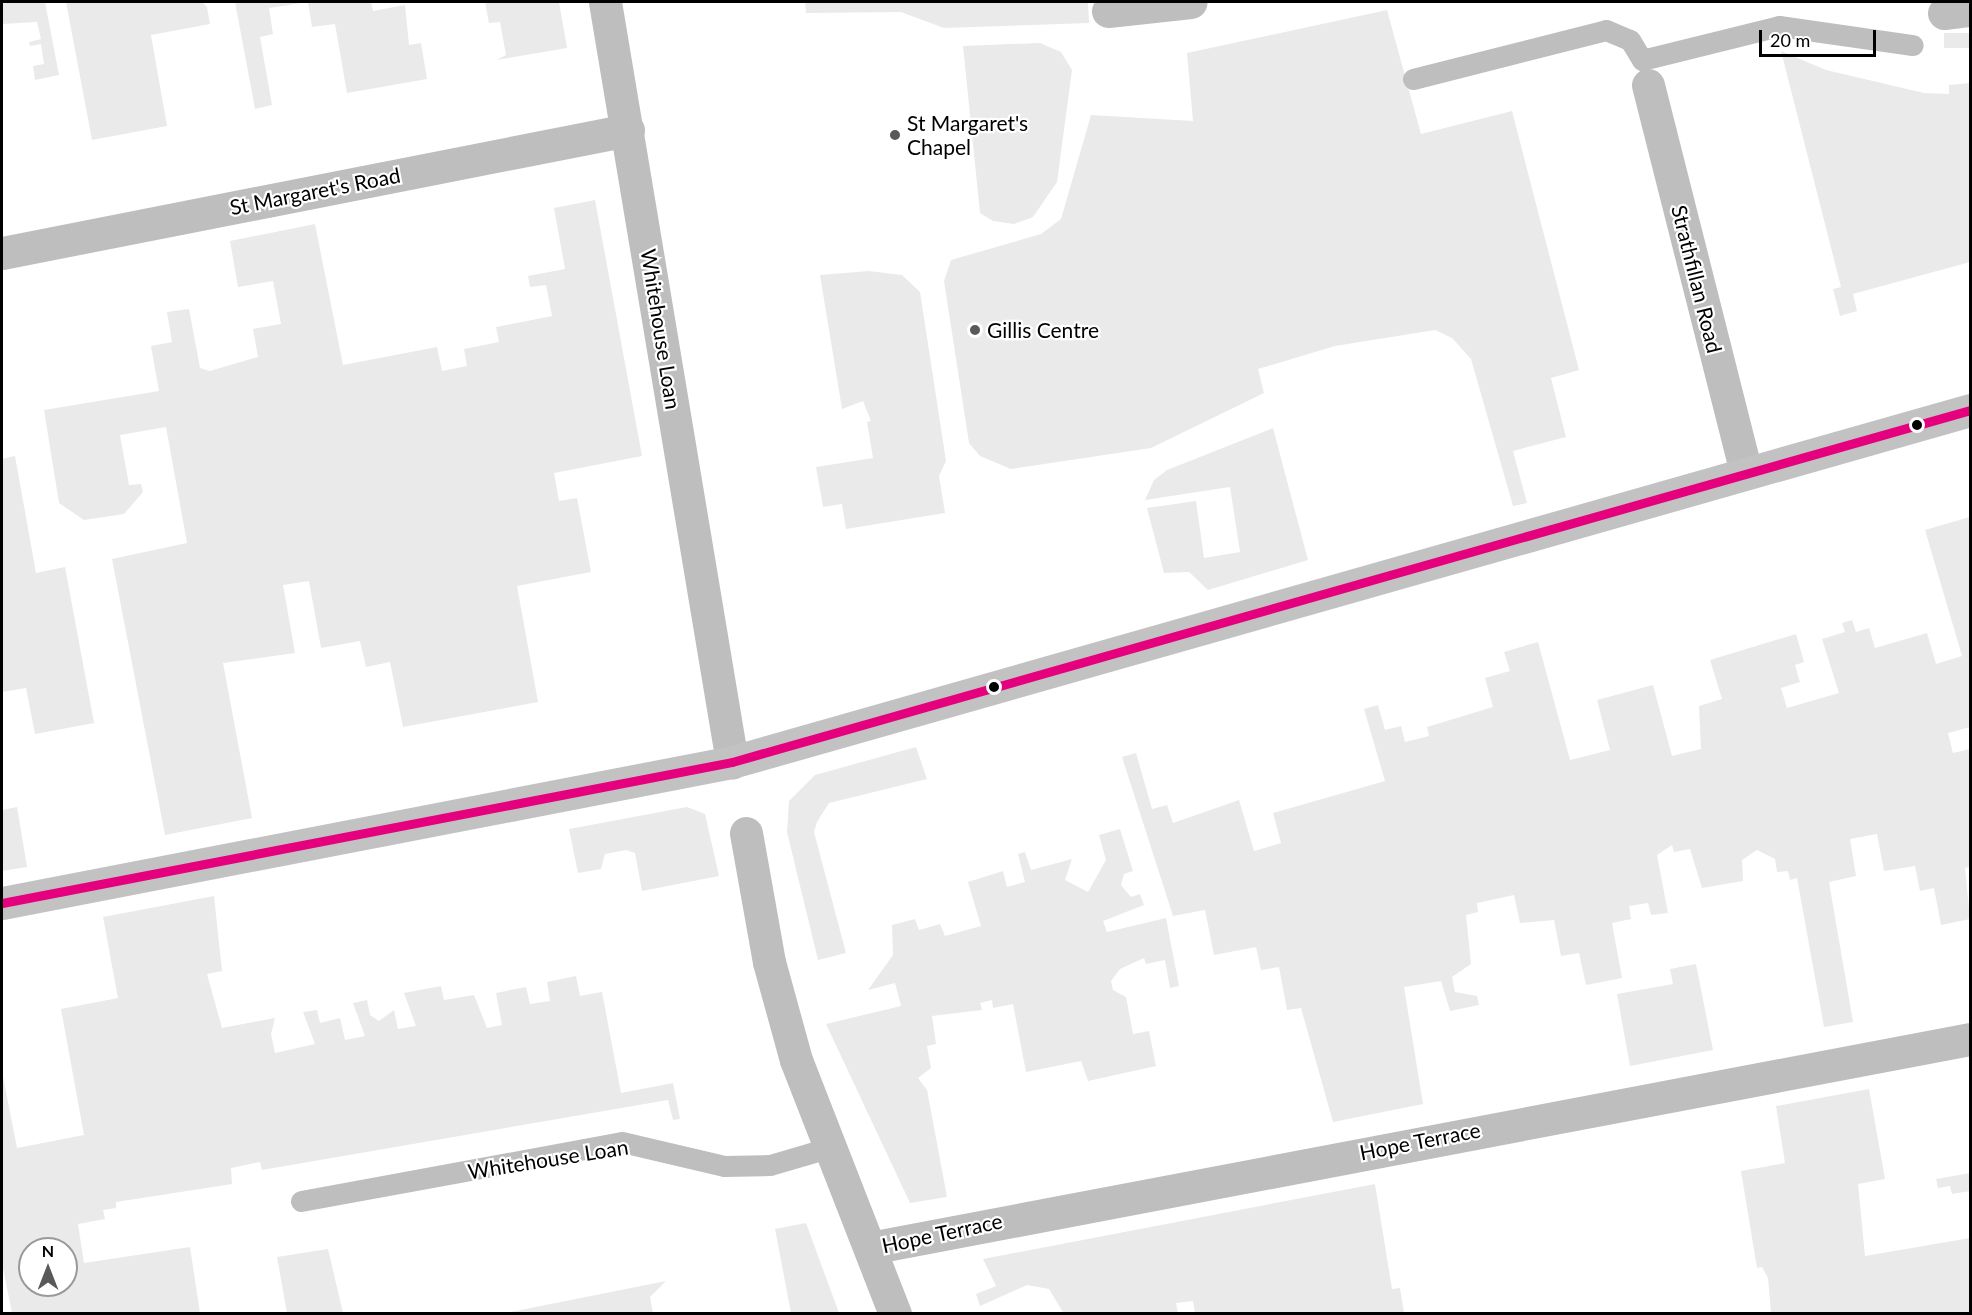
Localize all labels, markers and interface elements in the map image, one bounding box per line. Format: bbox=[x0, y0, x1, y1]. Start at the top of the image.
scale bar bbox=[1762, 18, 1879, 56]
text: 20 m bbox=[1770, 29, 1810, 51]
place label: St Margaret's Chapel bbox=[907, 110, 1028, 160]
marker: St Margaret's Chapel bbox=[888, 128, 902, 142]
street label: St Margaret's Road bbox=[228, 162, 402, 220]
street label: Strathfillan Road bbox=[1666, 203, 1728, 355]
street label: Whitehouse Loan bbox=[636, 247, 686, 411]
place label: Gillis Centre bbox=[987, 317, 1099, 343]
marker: Gillis Centre bbox=[968, 323, 982, 337]
unlabelled marker bbox=[1911, 419, 1923, 431]
unlabelled marker bbox=[988, 681, 1000, 693]
street label: Hope Terrace bbox=[1357, 1117, 1483, 1165]
street label: Whitehouse Loan bbox=[466, 1134, 630, 1184]
street label: Hope Terrace bbox=[879, 1208, 1005, 1258]
north arrow bbox=[18, 1237, 78, 1297]
text: N bbox=[42, 1241, 54, 1260]

